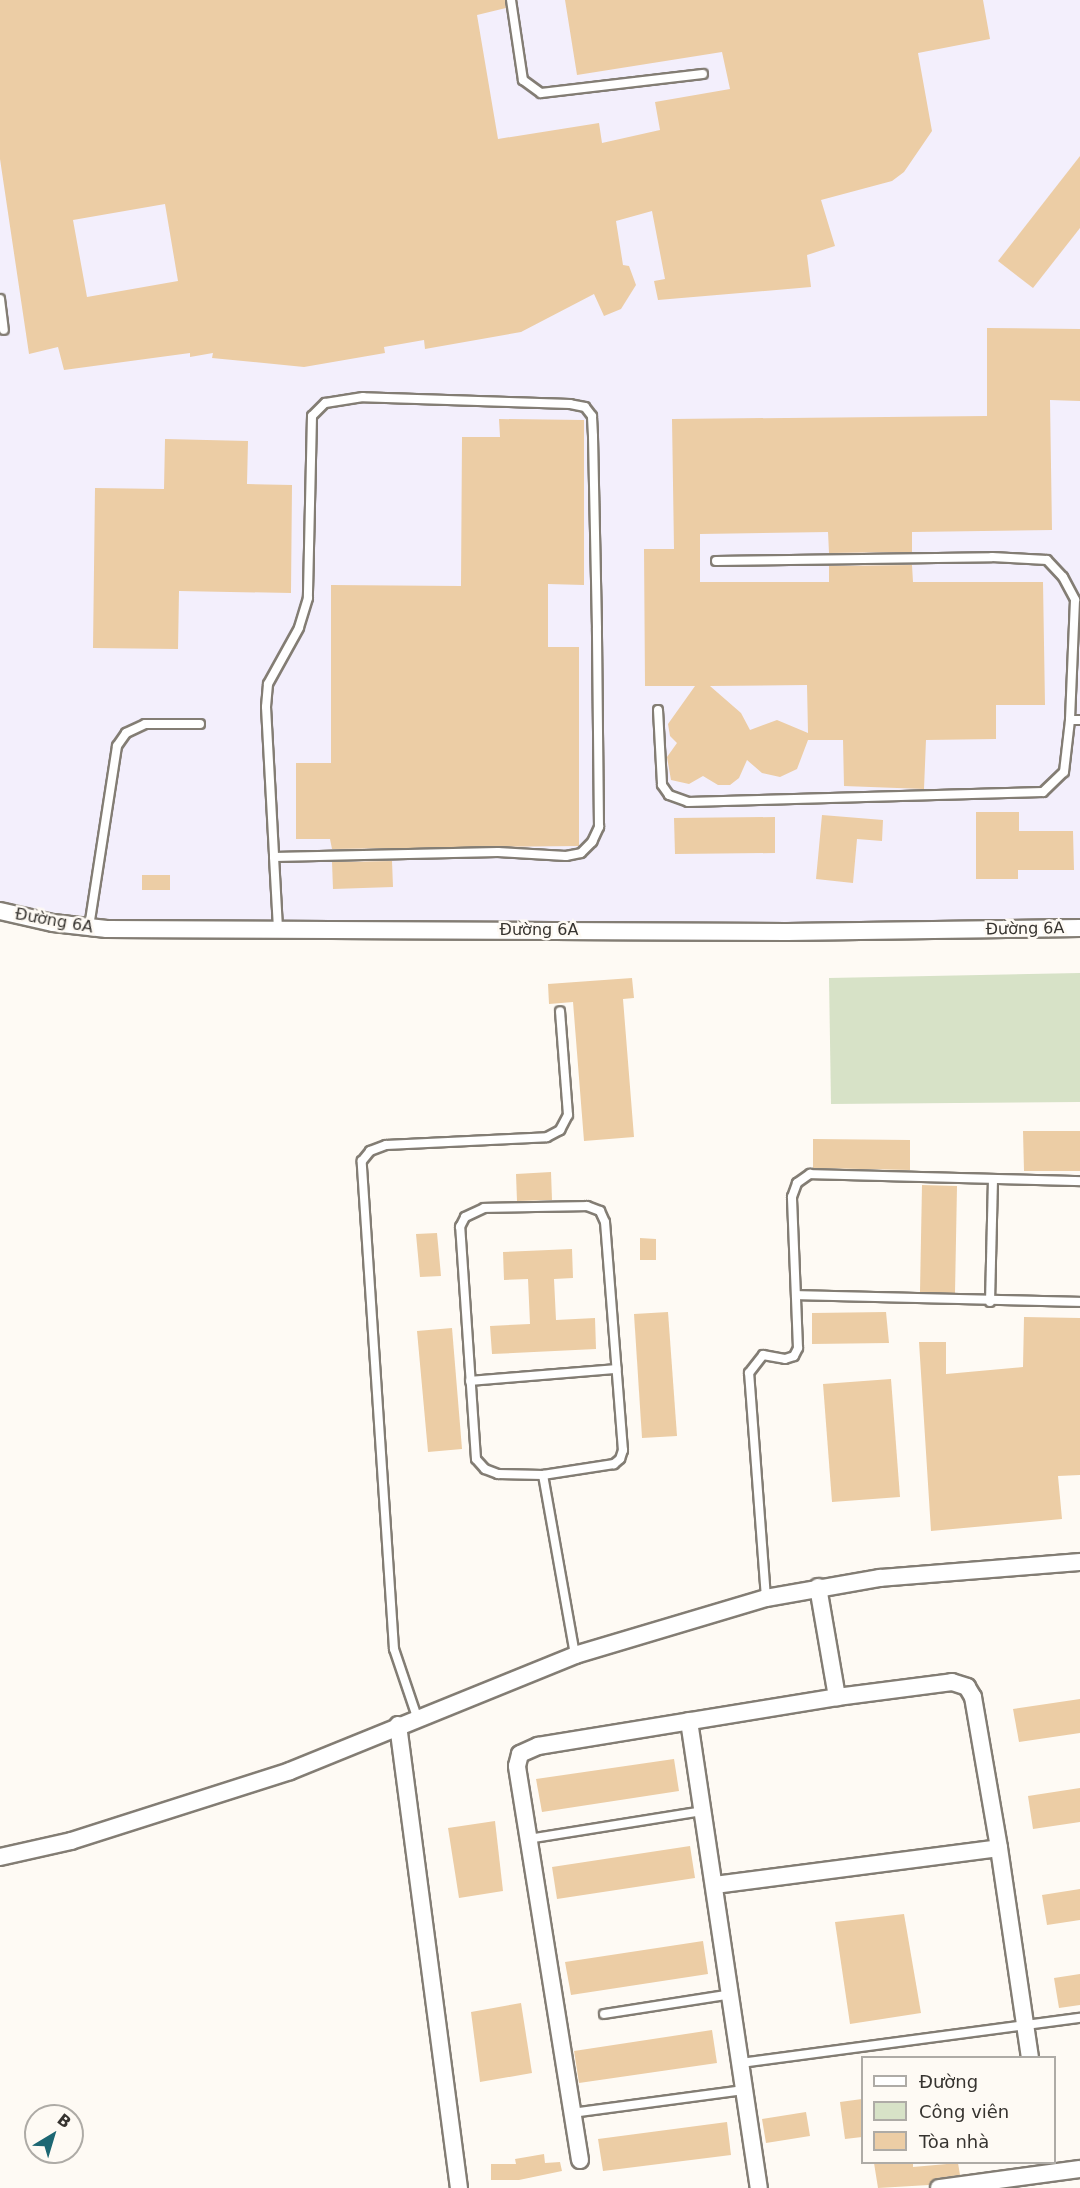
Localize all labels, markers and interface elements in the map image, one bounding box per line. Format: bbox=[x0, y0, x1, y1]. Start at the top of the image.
street label: Đường 6A bbox=[14, 905, 94, 937]
street label: Đường 6A bbox=[985, 919, 1065, 939]
street label: Đường 6A bbox=[500, 920, 578, 940]
legend bbox=[861, 2056, 1056, 2164]
text: Đường bbox=[919, 2071, 978, 2092]
text: Công viên bbox=[919, 2101, 1009, 2122]
north arrow bbox=[24, 2104, 84, 2164]
text: B bbox=[53, 2110, 75, 2132]
text: Tòa nhà bbox=[919, 2131, 989, 2152]

